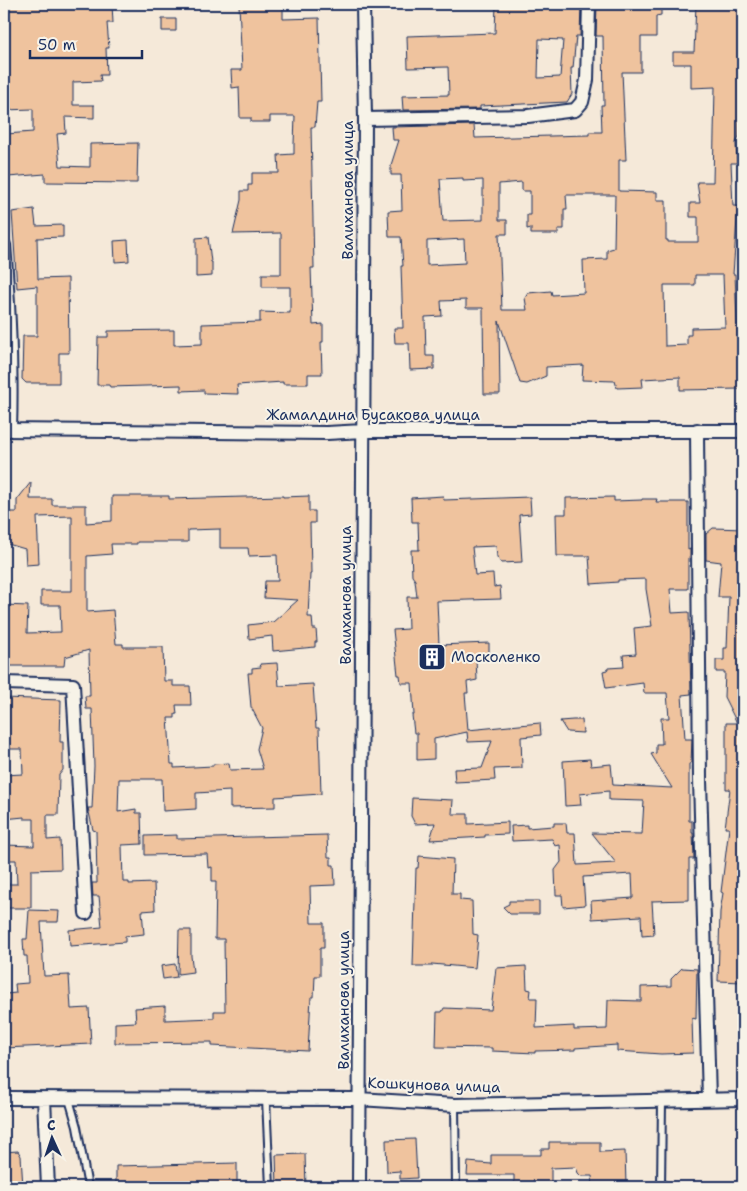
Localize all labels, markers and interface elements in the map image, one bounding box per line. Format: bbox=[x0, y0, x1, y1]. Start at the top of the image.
scale bar bbox=[30, 28, 142, 60]
text: 50 m bbox=[38, 35, 76, 55]
street label: Валиханова улица bbox=[338, 120, 358, 259]
street label: Жамалдина Бусакова улица bbox=[266, 405, 480, 425]
street label: Валиханова улица bbox=[336, 525, 356, 664]
building icon: Москоленко bbox=[417, 642, 447, 672]
place label: Москоленко bbox=[451, 647, 541, 667]
street label: Валиханова улица bbox=[334, 930, 354, 1069]
street label: Кошкунова улица bbox=[367, 1073, 502, 1097]
north arrow bbox=[28, 1114, 78, 1164]
text: С bbox=[47, 1116, 56, 1134]

